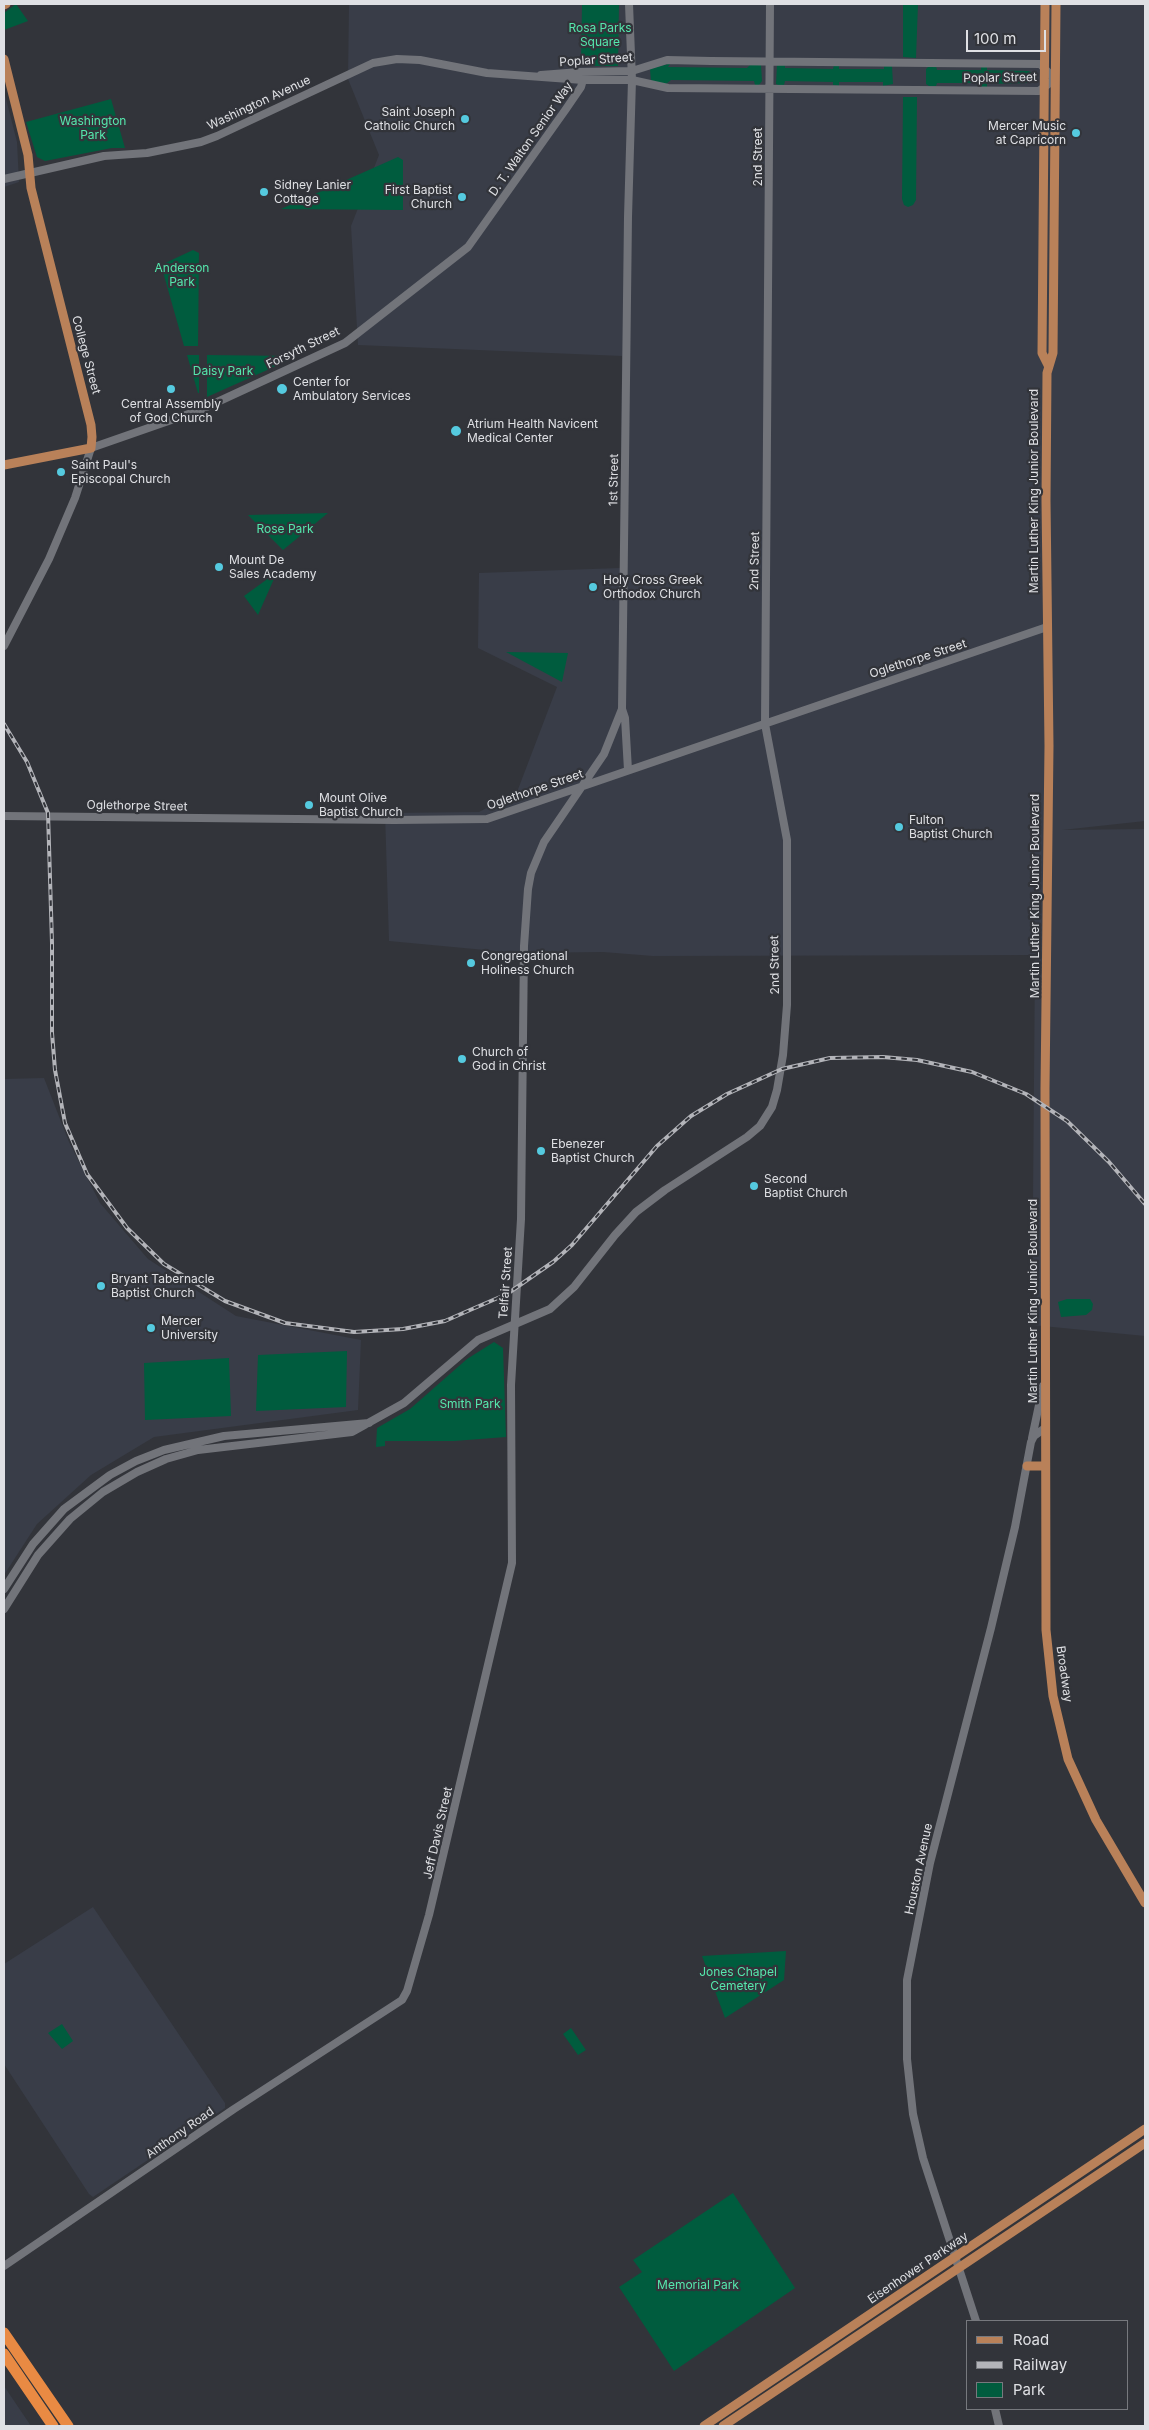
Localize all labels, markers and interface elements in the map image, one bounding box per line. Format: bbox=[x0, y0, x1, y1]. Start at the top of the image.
scale bar bbox=[969, 20, 1049, 52]
park label: Rosa Parks Square bbox=[568, 21, 632, 49]
text: 100 m bbox=[974, 29, 1016, 48]
street label: Poplar Street bbox=[559, 50, 633, 70]
street label: Poplar Street bbox=[963, 70, 1037, 86]
street label: Washington Avenue bbox=[205, 73, 313, 133]
street label: D. T. Walton Senior Way bbox=[486, 79, 576, 199]
place label: Saint Joseph Catholic Church bbox=[364, 105, 455, 133]
marker: Saint Joseph Catholic Church bbox=[459, 113, 471, 125]
park label: Washington Park bbox=[60, 114, 126, 142]
place label: Mercer Music at Capricorn bbox=[988, 119, 1066, 147]
marker: Mercer Music at Capricorn bbox=[1070, 127, 1082, 139]
street label: 2nd Street bbox=[751, 128, 765, 186]
place label: Sidney Lanier Cottage bbox=[274, 178, 351, 206]
place label: First Baptist Church bbox=[385, 183, 452, 211]
marker: Sidney Lanier Cottage bbox=[258, 186, 270, 198]
marker: First Baptist Church bbox=[456, 191, 468, 203]
park label: Anderson Park bbox=[155, 261, 209, 289]
street label: College Street bbox=[69, 314, 103, 396]
street label: Forsyth Street bbox=[264, 324, 342, 372]
park label: Daisy Park bbox=[193, 364, 253, 378]
place label: Center for Ambulatory Services bbox=[293, 375, 411, 403]
marker: Center for Ambulatory Services bbox=[275, 382, 289, 396]
marker: Central Assembly of God Church bbox=[165, 383, 177, 395]
street label: Martin Luther King Junior Boulevard bbox=[1027, 389, 1041, 593]
place label: Central Assembly of God Church bbox=[121, 397, 221, 425]
place label: Atrium Health Navicent Medical Center bbox=[467, 417, 598, 445]
marker: Atrium Health Navicent Medical Center bbox=[449, 424, 463, 438]
street label: 1st Street bbox=[606, 454, 622, 506]
place label: Saint Paul's Episcopal Church bbox=[71, 458, 171, 486]
marker: Saint Paul's Episcopal Church bbox=[55, 466, 67, 478]
park label: Rose Park bbox=[256, 522, 314, 536]
street label: 2nd Street bbox=[747, 531, 763, 591]
place label: Mount De Sales Academy bbox=[229, 553, 316, 581]
marker: Mount De Sales Academy bbox=[213, 561, 225, 573]
place label: Holy Cross Greek Orthodox Church bbox=[603, 573, 702, 601]
marker: Holy Cross Greek Orthodox Church bbox=[587, 581, 599, 593]
street label: Oglethorpe Street bbox=[868, 637, 968, 681]
street label: Oglethorpe Street bbox=[485, 767, 585, 813]
place label: Mount Olive Baptist Church bbox=[319, 791, 403, 819]
street label: Martin Luther King Junior Boulevard bbox=[1028, 794, 1042, 998]
street label: Oglethorpe Street bbox=[86, 798, 188, 814]
marker: Mount Olive Baptist Church bbox=[303, 799, 315, 811]
place label: Fulton Baptist Church bbox=[909, 813, 993, 841]
marker: Fulton Baptist Church bbox=[893, 821, 905, 833]
street label: 2nd Street bbox=[767, 935, 783, 995]
place label: Congregational Holiness Church bbox=[481, 949, 574, 977]
marker: Congregational Holiness Church bbox=[465, 957, 477, 969]
place label: Church of God in Christ bbox=[472, 1045, 546, 1073]
marker: Church of God in Christ bbox=[456, 1053, 468, 1065]
place label: Ebenezer Baptist Church bbox=[551, 1137, 635, 1165]
marker: Ebenezer Baptist Church bbox=[535, 1145, 547, 1157]
place label: Second Baptist Church bbox=[764, 1172, 848, 1200]
marker: Second Baptist Church bbox=[748, 1180, 760, 1192]
street label: Martin Luther King Junior Boulevard bbox=[1026, 1199, 1040, 1403]
street label: Telfair Street bbox=[496, 1246, 516, 1320]
place label: Bryant Tabernacle Baptist Church bbox=[111, 1272, 215, 1300]
marker: Bryant Tabernacle Baptist Church bbox=[95, 1280, 107, 1292]
place label: Mercer University bbox=[161, 1314, 218, 1342]
marker: Mercer University bbox=[145, 1322, 157, 1334]
park label: Smith Park bbox=[439, 1397, 501, 1411]
street label: Broadway bbox=[1053, 1645, 1075, 1703]
street label: Jeff Davis Street bbox=[420, 1786, 456, 1880]
street label: Houston Avenue bbox=[902, 1822, 936, 1916]
park label: Jones Chapel Cemetery bbox=[699, 1965, 777, 1993]
street label: Anthony Road bbox=[143, 2104, 217, 2162]
street label: Eisenhower Parkway bbox=[865, 2229, 971, 2307]
park label: Memorial Park bbox=[657, 2278, 739, 2292]
legend bbox=[966, 2320, 1129, 2410]
text: Road bbox=[1013, 2330, 1049, 2349]
text: Railway bbox=[1013, 2355, 1067, 2374]
text: Park bbox=[1013, 2380, 1045, 2399]

